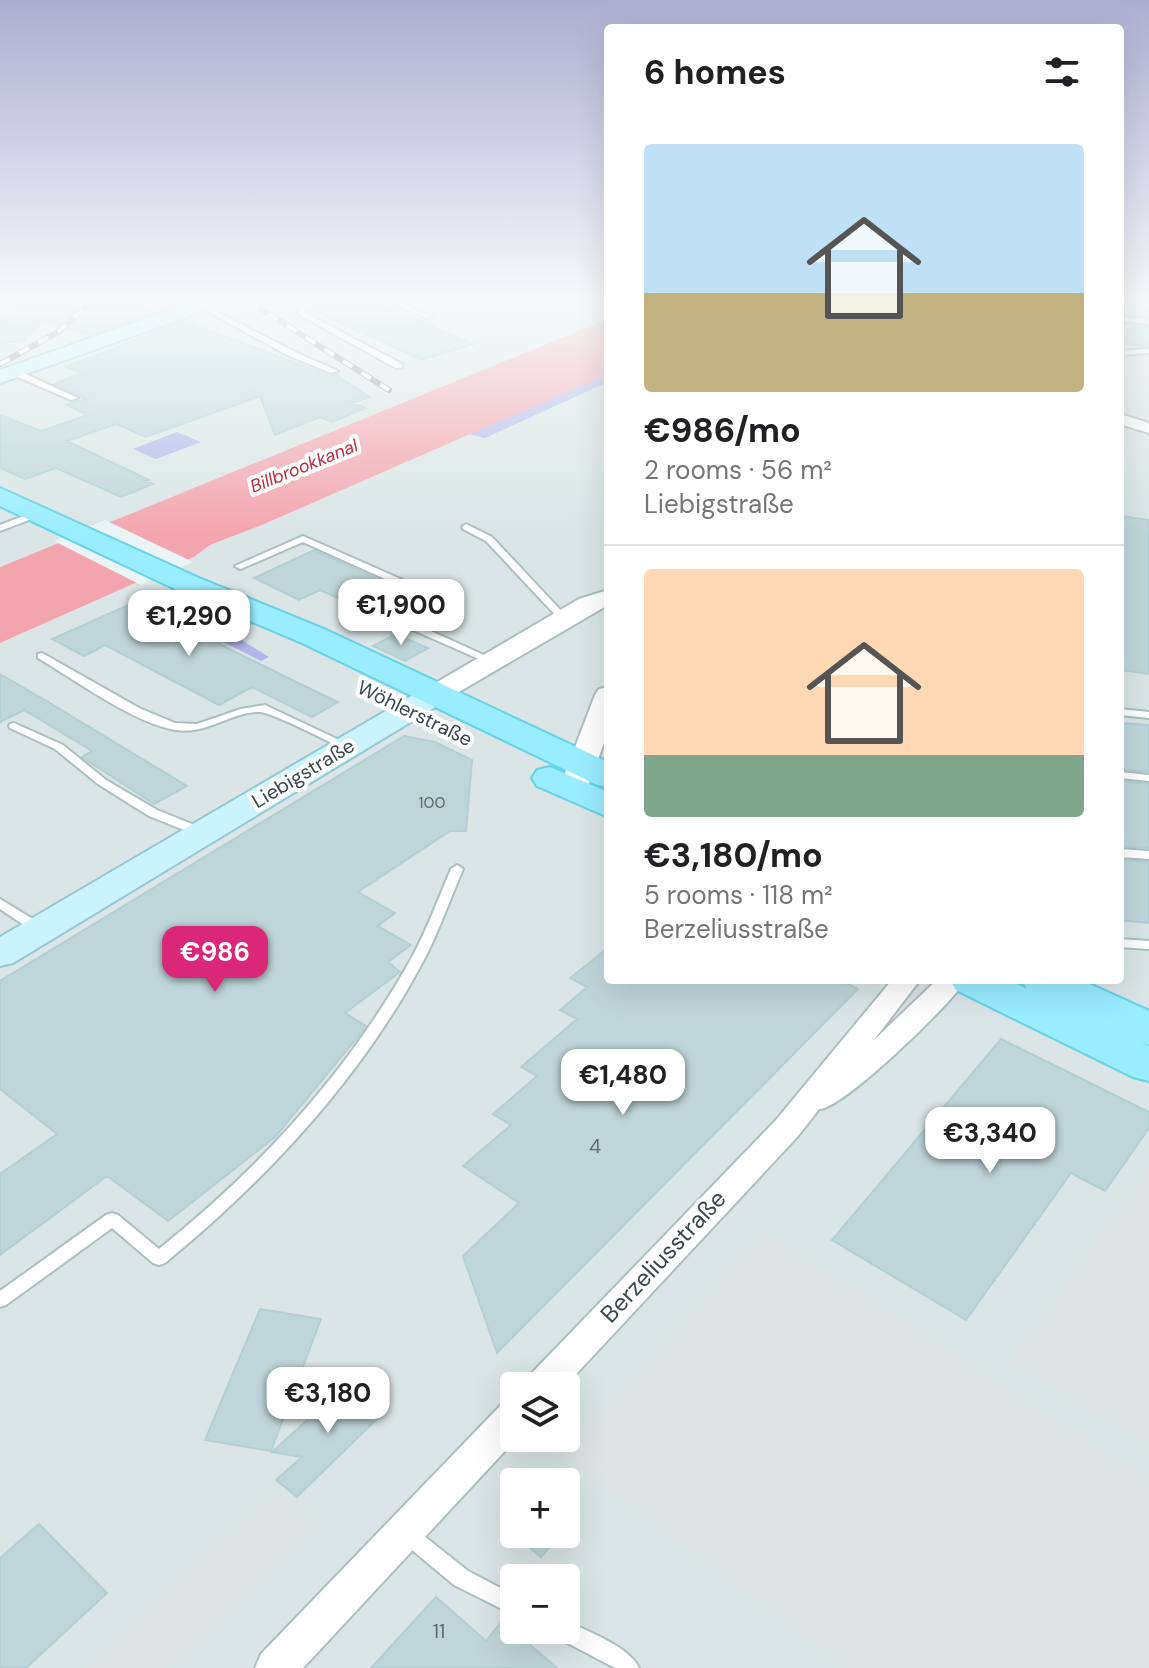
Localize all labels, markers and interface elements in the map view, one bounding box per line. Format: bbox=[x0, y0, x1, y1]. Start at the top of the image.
text: 6 homes bbox=[644, 50, 786, 95]
icon: filters bbox=[1040, 50, 1084, 94]
icon: home bbox=[792, 196, 936, 340]
text: €986/mo bbox=[644, 408, 801, 453]
water label: Billbrookkanal bbox=[246, 433, 362, 499]
text: 2 rooms · 56 m² bbox=[644, 453, 832, 487]
text: Liebigstraße bbox=[644, 487, 794, 521]
pin: €1,900 bbox=[336, 579, 466, 647]
text: €1,900 bbox=[356, 588, 446, 622]
pin: €1,290 bbox=[124, 590, 254, 658]
text: €1,290 bbox=[146, 599, 232, 633]
icon: home bbox=[792, 621, 936, 765]
street label: Wöhlerstraße bbox=[353, 674, 477, 752]
street label: Liebigstraße bbox=[247, 732, 359, 814]
house number: 100 bbox=[419, 792, 445, 813]
text: €3,180/mo bbox=[644, 833, 823, 878]
text: 5 rooms · 118 m² bbox=[644, 878, 833, 912]
text: Berzeliusstraße bbox=[644, 912, 829, 946]
pin: €986 bbox=[168, 926, 262, 994]
text: €986 bbox=[180, 935, 250, 969]
pin: €1,480 bbox=[558, 1049, 688, 1117]
text: €1,480 bbox=[579, 1058, 667, 1092]
pin: €3,340 bbox=[925, 1107, 1055, 1175]
text: €3,340 bbox=[943, 1116, 1037, 1150]
house number: 4 bbox=[589, 1133, 601, 1159]
street label: Berzeliusstraße bbox=[594, 1183, 732, 1329]
pin: €3,180 bbox=[263, 1367, 393, 1435]
map controls bbox=[500, 1372, 580, 1644]
button: layers bbox=[500, 1372, 580, 1452]
text: €3,180 bbox=[285, 1376, 371, 1410]
button: + bbox=[500, 1468, 580, 1548]
button: − bbox=[500, 1564, 580, 1644]
house number: 11 bbox=[433, 1618, 445, 1644]

